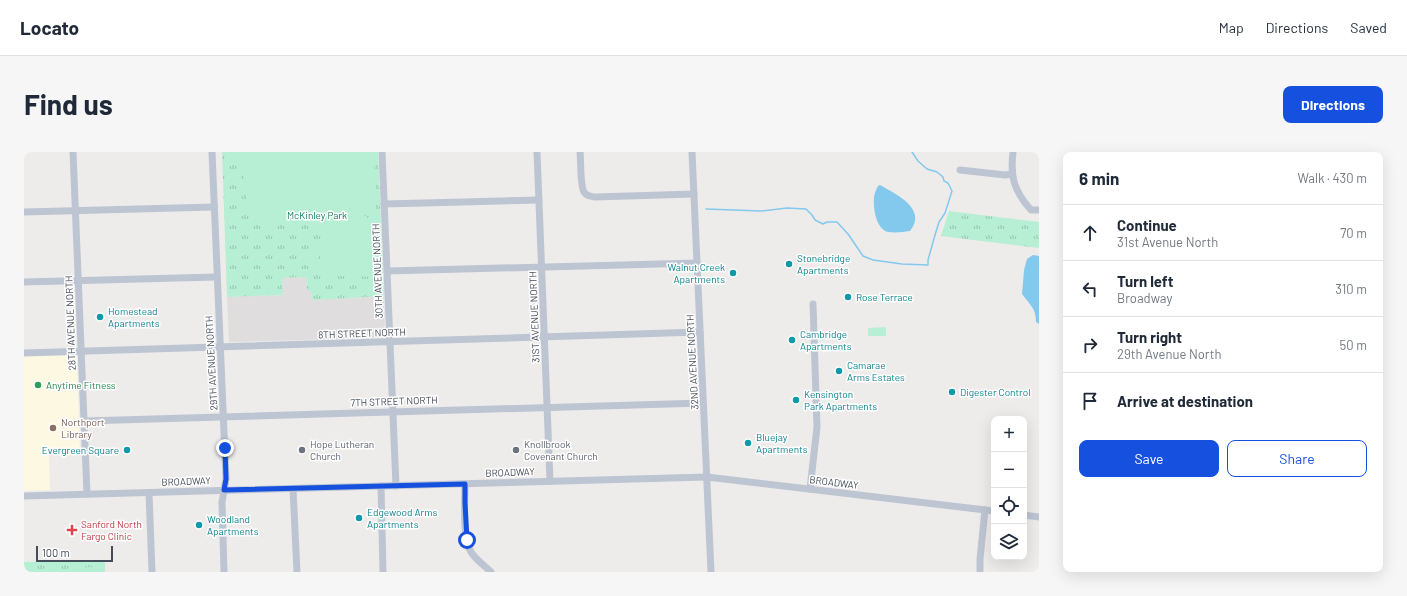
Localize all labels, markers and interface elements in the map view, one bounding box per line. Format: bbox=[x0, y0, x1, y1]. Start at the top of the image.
text: Locato bbox=[20, 16, 79, 39]
text: Map bbox=[1219, 19, 1244, 36]
text: Directions bbox=[1266, 19, 1328, 36]
text: Saved bbox=[1350, 19, 1387, 36]
button: Directions bbox=[1283, 86, 1383, 123]
text: Find us bbox=[24, 87, 113, 121]
text: 6 min bbox=[1079, 168, 1119, 188]
text: Walk · 430 m bbox=[1298, 170, 1367, 186]
park label: McKinley Park bbox=[287, 209, 347, 221]
text: Continue bbox=[1117, 216, 1177, 234]
icon: ahead bbox=[1079, 222, 1101, 244]
street label: 30TH AVENUE NORTH bbox=[369, 223, 385, 319]
text: 70 m bbox=[1340, 225, 1367, 241]
text: 31st Avenue North bbox=[1117, 234, 1218, 250]
place label: Stonebridge Apartments bbox=[797, 252, 850, 276]
marker: Stonebridge Apartments bbox=[784, 259, 794, 269]
place label: Walnut Creek Apartments bbox=[668, 261, 725, 285]
marker: Walnut Creek Apartments bbox=[728, 268, 738, 278]
street label: 31ST AVENUE NORTH bbox=[526, 271, 542, 363]
text: Turn left bbox=[1117, 272, 1173, 290]
street label: 28TH AVENUE NORTH bbox=[62, 275, 78, 371]
icon: left bbox=[1079, 278, 1101, 300]
text: 310 m bbox=[1335, 281, 1367, 297]
text: Broadway bbox=[1117, 290, 1172, 306]
place label: Rose Terrace bbox=[856, 291, 913, 303]
marker: Rose Terrace bbox=[843, 292, 853, 302]
place label: Homestead Apartments bbox=[108, 305, 160, 329]
marker: Homestead Apartments bbox=[95, 312, 105, 322]
street label: 32ND AVENUE NORTH bbox=[684, 314, 700, 410]
street label: 29TH AVENUE NORTH bbox=[203, 315, 219, 411]
street label: 8TH STREET NORTH bbox=[318, 325, 406, 341]
place label: Cambridge Apartments bbox=[800, 328, 852, 352]
text: Turn right bbox=[1117, 328, 1182, 346]
icon: right bbox=[1079, 334, 1101, 356]
marker: Cambridge Apartments bbox=[787, 335, 797, 345]
text: 50 m bbox=[1340, 337, 1367, 353]
text: 29th Avenue North bbox=[1117, 346, 1222, 362]
place label: Camarae Arms Estates bbox=[847, 359, 905, 383]
marker: Camarae Arms Estates bbox=[834, 366, 844, 376]
place label: Anytime Fitness bbox=[46, 379, 116, 391]
marker: Anytime Fitness bbox=[33, 380, 43, 390]
place label: Digester Control bbox=[960, 386, 1030, 398]
marker: Digester Control bbox=[947, 387, 957, 397]
place label: Kensington Park Apartments bbox=[804, 388, 877, 412]
icon: arrive bbox=[1079, 390, 1101, 412]
text: Arrive at destination bbox=[1117, 392, 1253, 410]
street label: 7TH STREET NORTH bbox=[350, 393, 438, 409]
marker: Kensington Park Apartments bbox=[791, 395, 801, 405]
place label: Northport Library bbox=[61, 416, 105, 440]
map controls bbox=[991, 416, 1027, 560]
button: + bbox=[991, 416, 1027, 452]
marker: Northport Library bbox=[48, 423, 58, 433]
place label: Bluejay Apartments bbox=[756, 431, 808, 455]
place label: Hope Lutheran Church bbox=[310, 438, 374, 462]
place label: Knollbrook Covenant Church bbox=[524, 438, 598, 462]
marker: Bluejay Apartments bbox=[743, 438, 753, 448]
route end bbox=[216, 439, 234, 457]
button: Save bbox=[1079, 440, 1219, 477]
button: Share bbox=[1227, 440, 1367, 477]
place label: Evergreen Square bbox=[42, 444, 119, 456]
marker: Evergreen Square bbox=[122, 445, 132, 455]
marker: Hope Lutheran Church bbox=[297, 445, 307, 455]
marker: Knollbrook Covenant Church bbox=[511, 445, 521, 455]
button: − bbox=[991, 452, 1027, 488]
street label: BROADWAY bbox=[485, 465, 535, 479]
street label: BROADWAY bbox=[809, 473, 860, 491]
street label: BROADWAY bbox=[161, 474, 211, 488]
button: locate bbox=[991, 488, 1027, 524]
place label: Edgewood Arms Apartments bbox=[367, 506, 437, 530]
place label: Woodland Apartments bbox=[207, 513, 259, 537]
marker: Edgewood Arms Apartments bbox=[354, 513, 364, 523]
place label: Sanford North Fargo Clinic bbox=[81, 518, 142, 542]
marker: Woodland Apartments bbox=[194, 520, 204, 530]
marker: Sanford North Fargo Clinic bbox=[66, 524, 78, 536]
button: layers bbox=[991, 524, 1027, 560]
route start bbox=[458, 531, 476, 549]
scale bar bbox=[36, 544, 113, 563]
text: 100 m bbox=[42, 546, 70, 559]

